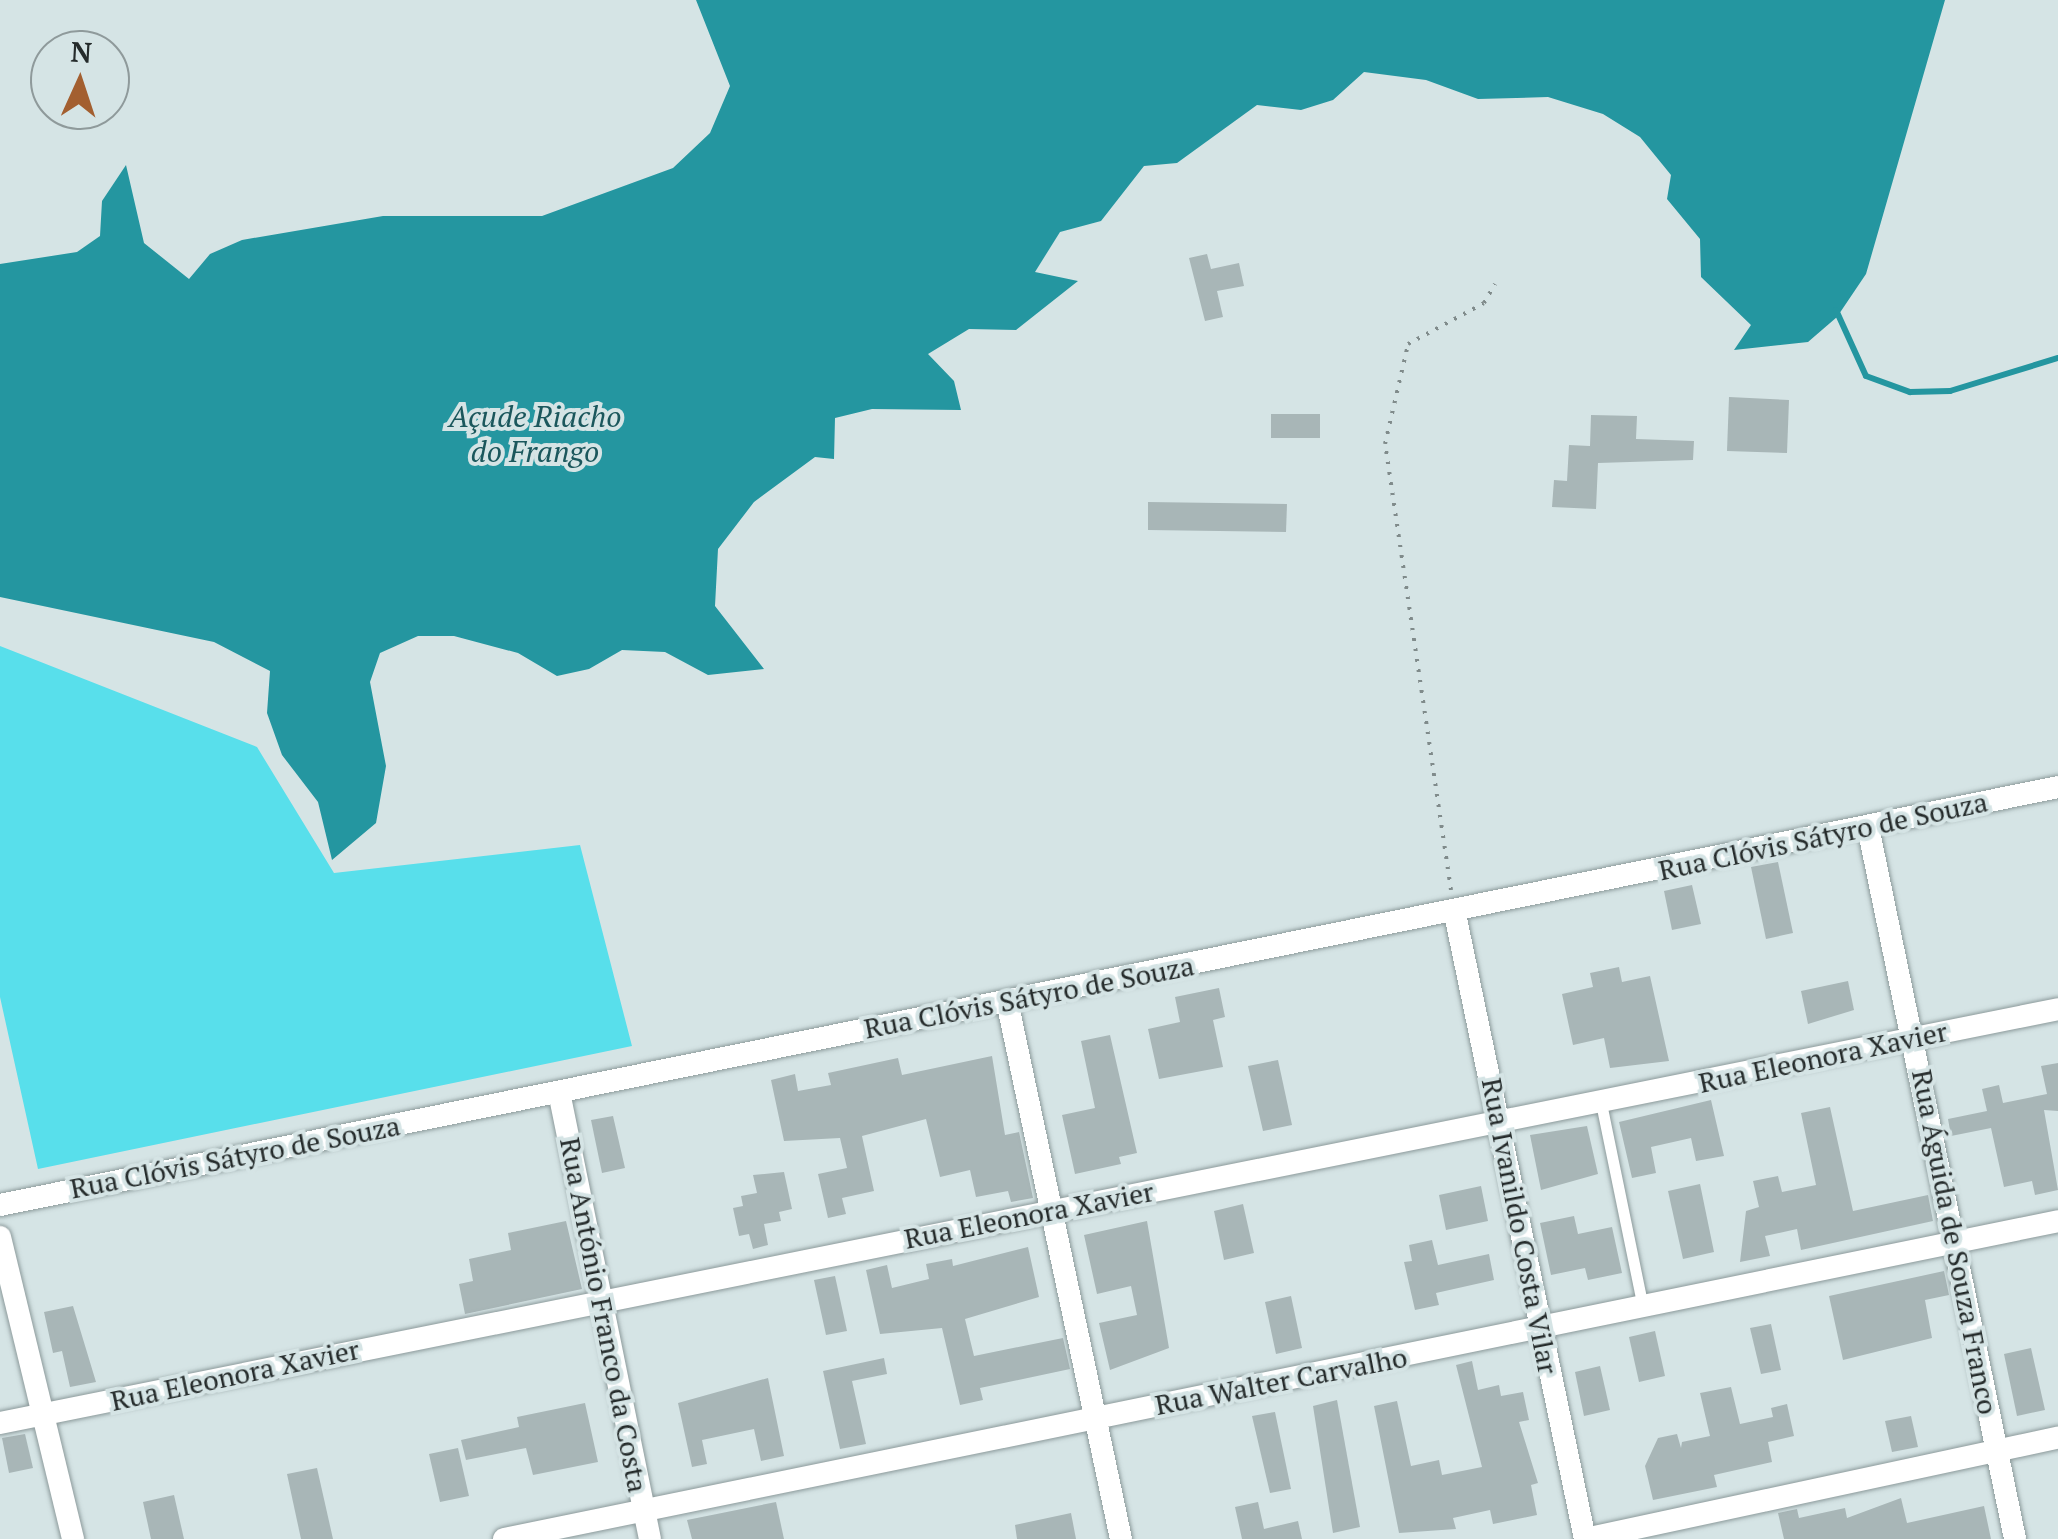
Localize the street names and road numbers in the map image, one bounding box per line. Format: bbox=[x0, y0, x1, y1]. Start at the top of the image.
street label: Rua Clóvis Sátyro de Souza bbox=[1656, 785, 1990, 887]
street label: Rua Clóvis Sátyro de Souza bbox=[861, 949, 1197, 1045]
street label: Rua Eleonora Xavier bbox=[1696, 1014, 1950, 1100]
street label: Rua Águida de Souza Franco bbox=[1905, 1066, 2005, 1418]
street label: Rua Ivanildo Costa Vilar bbox=[1475, 1075, 1565, 1377]
street label: Rua Clóvis Sátyro de Souza bbox=[67, 1109, 403, 1205]
street label: Rua António Franco da Costa bbox=[553, 1134, 655, 1496]
street label: Rua Eleonora Xavier bbox=[901, 1174, 1157, 1256]
street label: Rua Eleonora Xavier bbox=[108, 1332, 362, 1418]
street label: Rua Walter Carvalho bbox=[1152, 1340, 1410, 1422]

